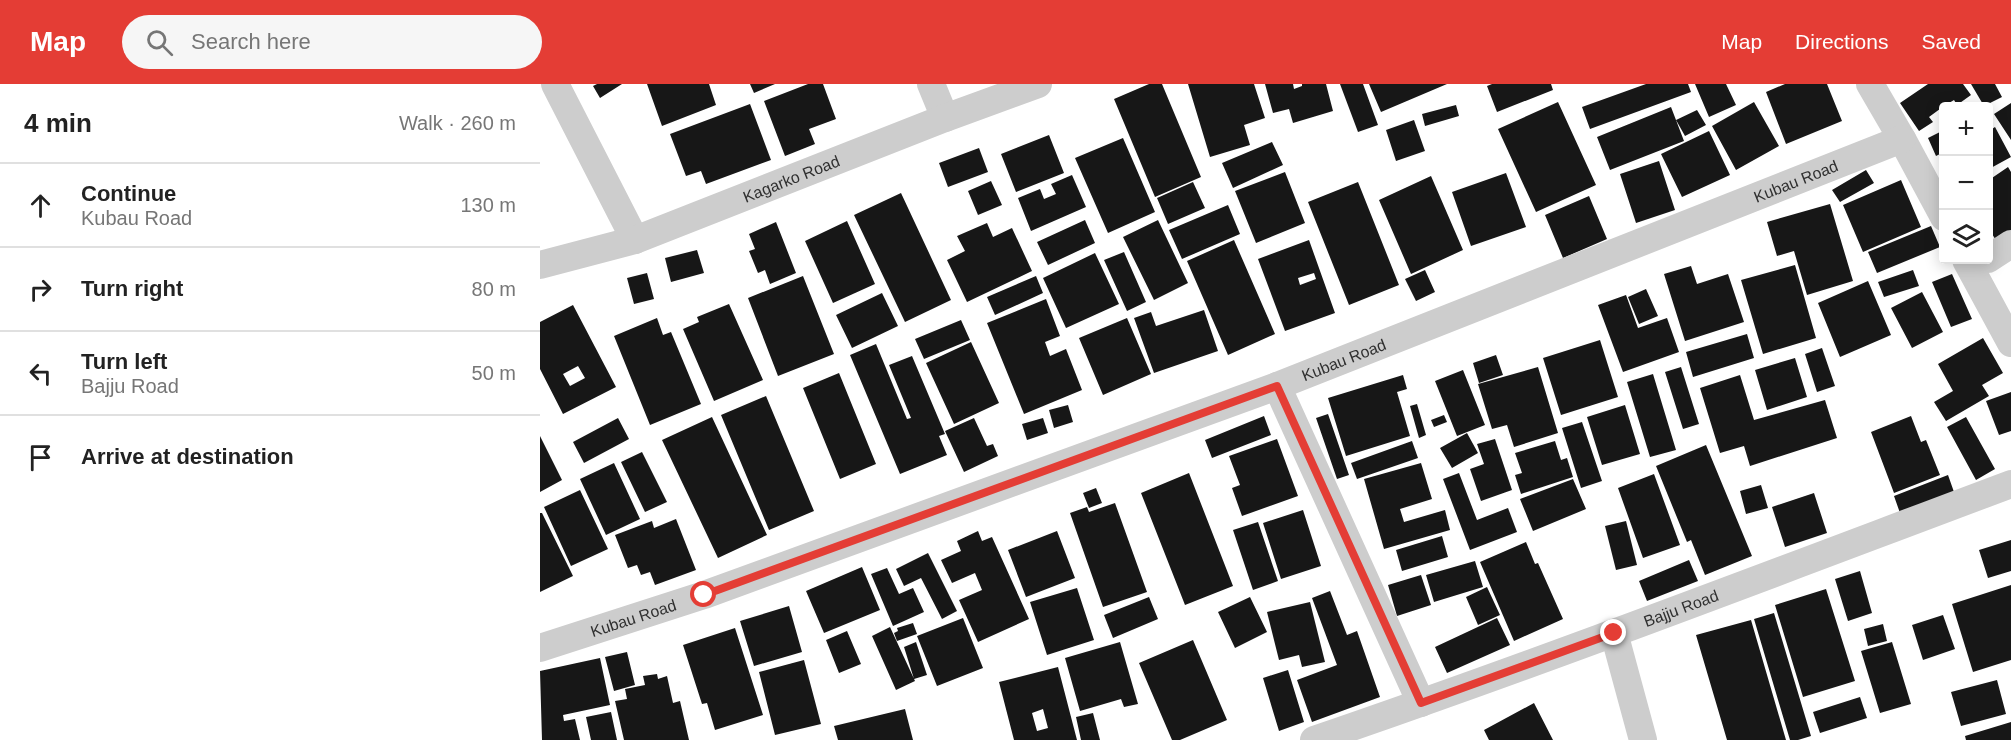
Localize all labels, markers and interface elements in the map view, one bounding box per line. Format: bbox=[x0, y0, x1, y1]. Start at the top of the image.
search box bbox=[122, 15, 542, 69]
text: Map bbox=[30, 26, 86, 57]
icon: search bbox=[143, 26, 176, 59]
text: Search here bbox=[191, 29, 311, 54]
text: Map bbox=[1721, 30, 1762, 53]
text: Directions bbox=[1795, 30, 1888, 53]
text: Saved bbox=[1921, 30, 1981, 53]
map controls bbox=[1939, 102, 1993, 264]
button: + bbox=[1939, 102, 1993, 156]
text: 4 min bbox=[24, 108, 92, 138]
text: Walk · 260 m bbox=[399, 112, 516, 134]
street label: Kagarko Road bbox=[740, 152, 842, 205]
button: − bbox=[1939, 156, 1993, 210]
street label: Kubau Road bbox=[1751, 157, 1840, 205]
text: Continue bbox=[81, 181, 176, 206]
icon: ahead bbox=[24, 189, 57, 222]
text: 130 m bbox=[460, 194, 516, 216]
text: Kubau Road bbox=[81, 207, 192, 229]
button: layers bbox=[1939, 210, 1993, 264]
icon: right bbox=[24, 273, 57, 306]
text: Turn right bbox=[81, 276, 183, 301]
text: 80 m bbox=[472, 278, 516, 300]
street label: Kubau Road bbox=[1299, 335, 1388, 384]
text: Turn left bbox=[81, 349, 167, 374]
icon: left bbox=[24, 357, 57, 390]
text: 50 m bbox=[472, 362, 516, 384]
text: Bajju Road bbox=[81, 375, 179, 397]
icon: arrive bbox=[24, 441, 57, 474]
text: Arrive at destination bbox=[81, 444, 294, 469]
route start bbox=[690, 581, 716, 607]
street label: Bajju Road bbox=[1641, 586, 1721, 630]
street label: Kubau Road bbox=[588, 596, 678, 640]
route end bbox=[1600, 619, 1626, 645]

